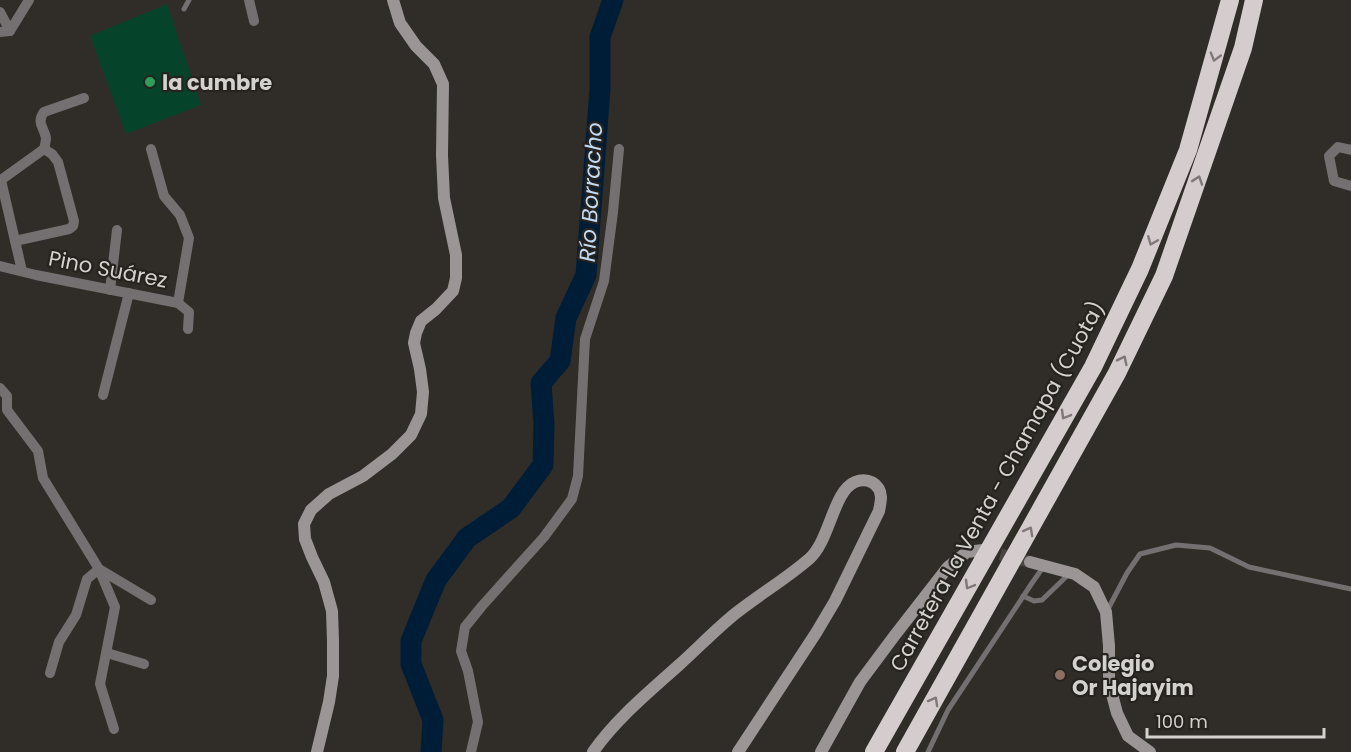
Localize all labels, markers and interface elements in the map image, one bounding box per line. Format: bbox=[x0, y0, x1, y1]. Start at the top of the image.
one-way arrow bbox=[1210, 51, 1222, 62]
place label: la cumbre bbox=[162, 68, 272, 97]
marker: la cumbre bbox=[143, 75, 157, 89]
water label: Río Borracho bbox=[572, 121, 610, 263]
one-way arrow bbox=[1190, 175, 1203, 186]
one-way arrow bbox=[1147, 234, 1159, 245]
street label: Pino Suárez bbox=[46, 243, 170, 295]
street label: Carretera La Venta - Chamapa (Cuota) bbox=[883, 296, 1111, 676]
one-way arrow bbox=[1116, 356, 1128, 367]
one-way arrow bbox=[1061, 409, 1073, 420]
one-way arrow bbox=[1022, 527, 1033, 537]
one-way arrow bbox=[965, 579, 976, 589]
place label: Colegio Or Hajayim bbox=[1072, 649, 1194, 702]
marker: Colegio Or Hajayim bbox=[1053, 668, 1067, 682]
one-way arrow bbox=[927, 697, 938, 707]
scale bar bbox=[1147, 701, 1324, 739]
text: 100 m bbox=[1156, 709, 1208, 734]

